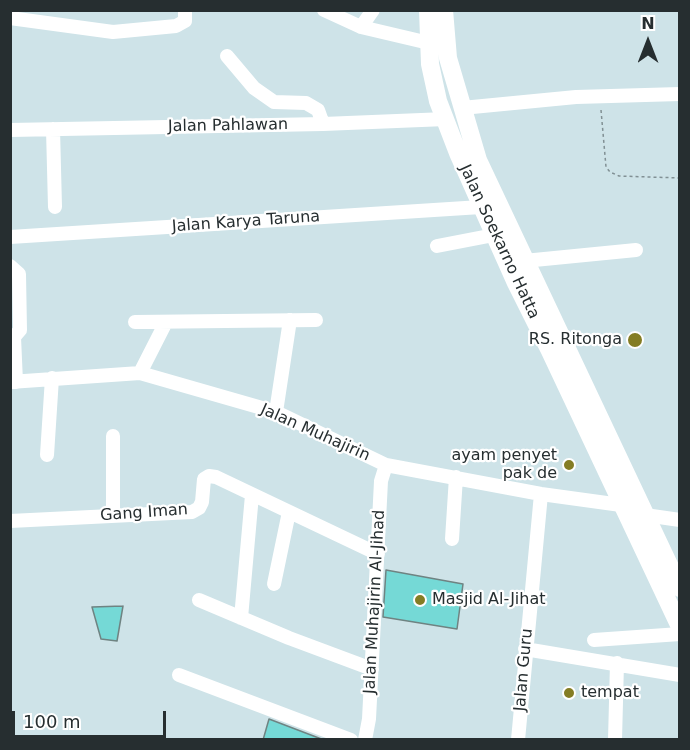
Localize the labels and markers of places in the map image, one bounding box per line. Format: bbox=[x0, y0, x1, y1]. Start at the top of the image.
place label: RS. Ritonga bbox=[529, 330, 622, 350]
marker: RS. Ritonga bbox=[626, 331, 644, 349]
place label: ayam penyet pak de bbox=[452, 446, 557, 484]
marker: ayam penyet pak de bbox=[562, 458, 576, 472]
place label: Masjid Al-Jihat bbox=[432, 590, 546, 610]
marker: Masjid Al-Jihat bbox=[413, 593, 427, 607]
place label: tempat bbox=[581, 683, 639, 703]
marker: tempat bbox=[562, 686, 576, 700]

